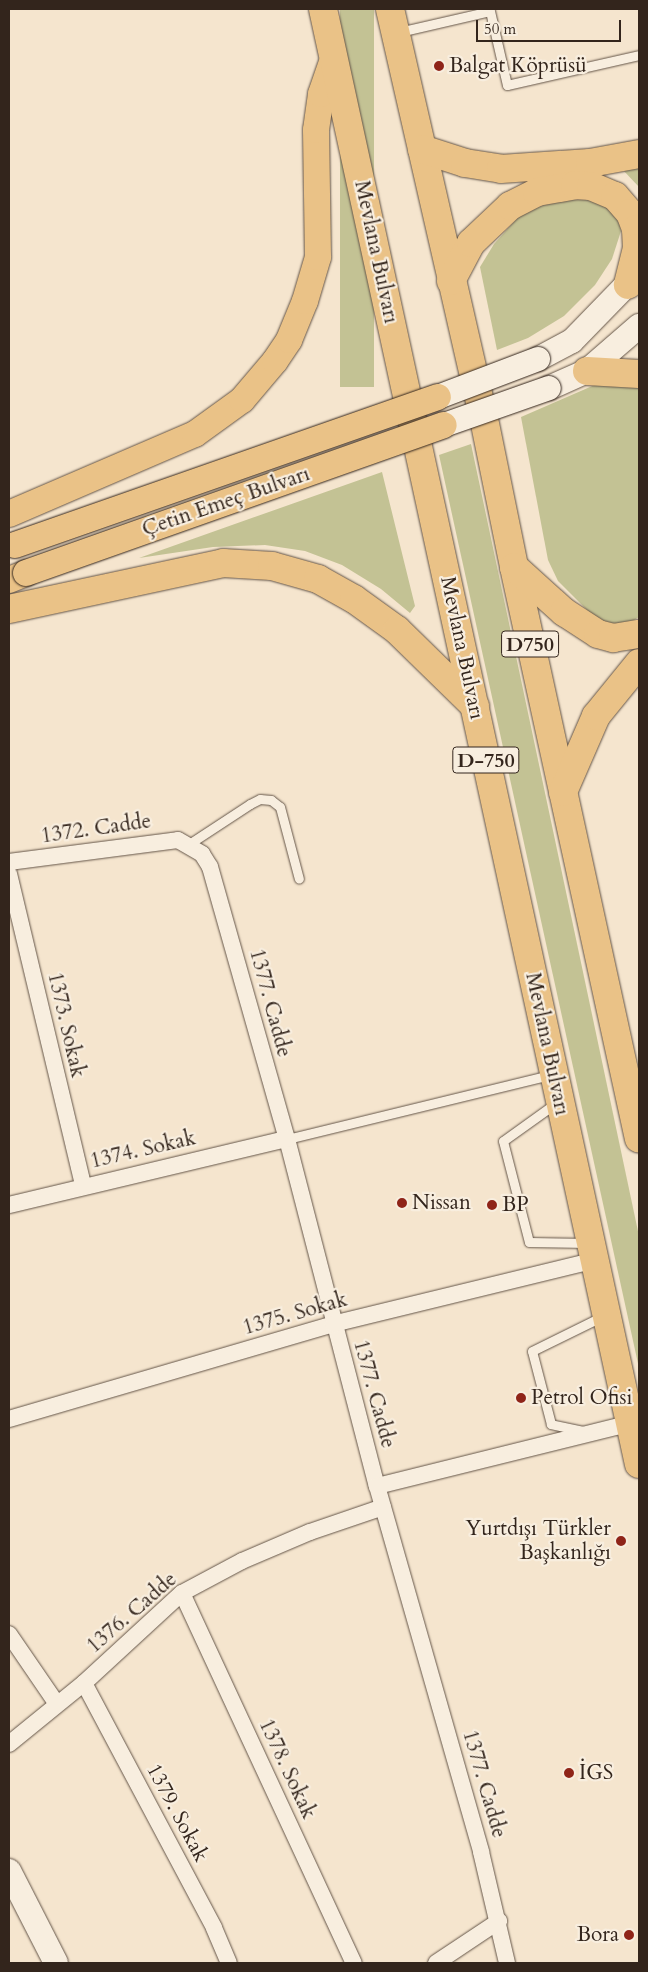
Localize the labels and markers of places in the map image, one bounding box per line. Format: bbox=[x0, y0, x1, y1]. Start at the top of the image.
place label: Balgat Köprüsü bbox=[449, 53, 587, 79]
marker: Balgat Köprüsü bbox=[433, 60, 445, 72]
place label: Nissan bbox=[412, 1190, 471, 1216]
place label: BP bbox=[502, 1192, 529, 1218]
marker: Nissan bbox=[396, 1197, 408, 1209]
marker: BP bbox=[486, 1199, 498, 1211]
place label: Petrol Ofisi bbox=[531, 1385, 632, 1411]
marker: Petrol Ofisi bbox=[515, 1392, 527, 1404]
place label: Yurtdışı Türkler Başkanlığı bbox=[466, 1516, 611, 1566]
marker: Yurtdışı Türkler Başkanlığı bbox=[615, 1535, 627, 1547]
place label: İGS bbox=[579, 1760, 613, 1786]
marker: İGS bbox=[563, 1767, 575, 1779]
place label: Bora bbox=[577, 1922, 619, 1948]
marker: Bora bbox=[623, 1929, 635, 1941]

